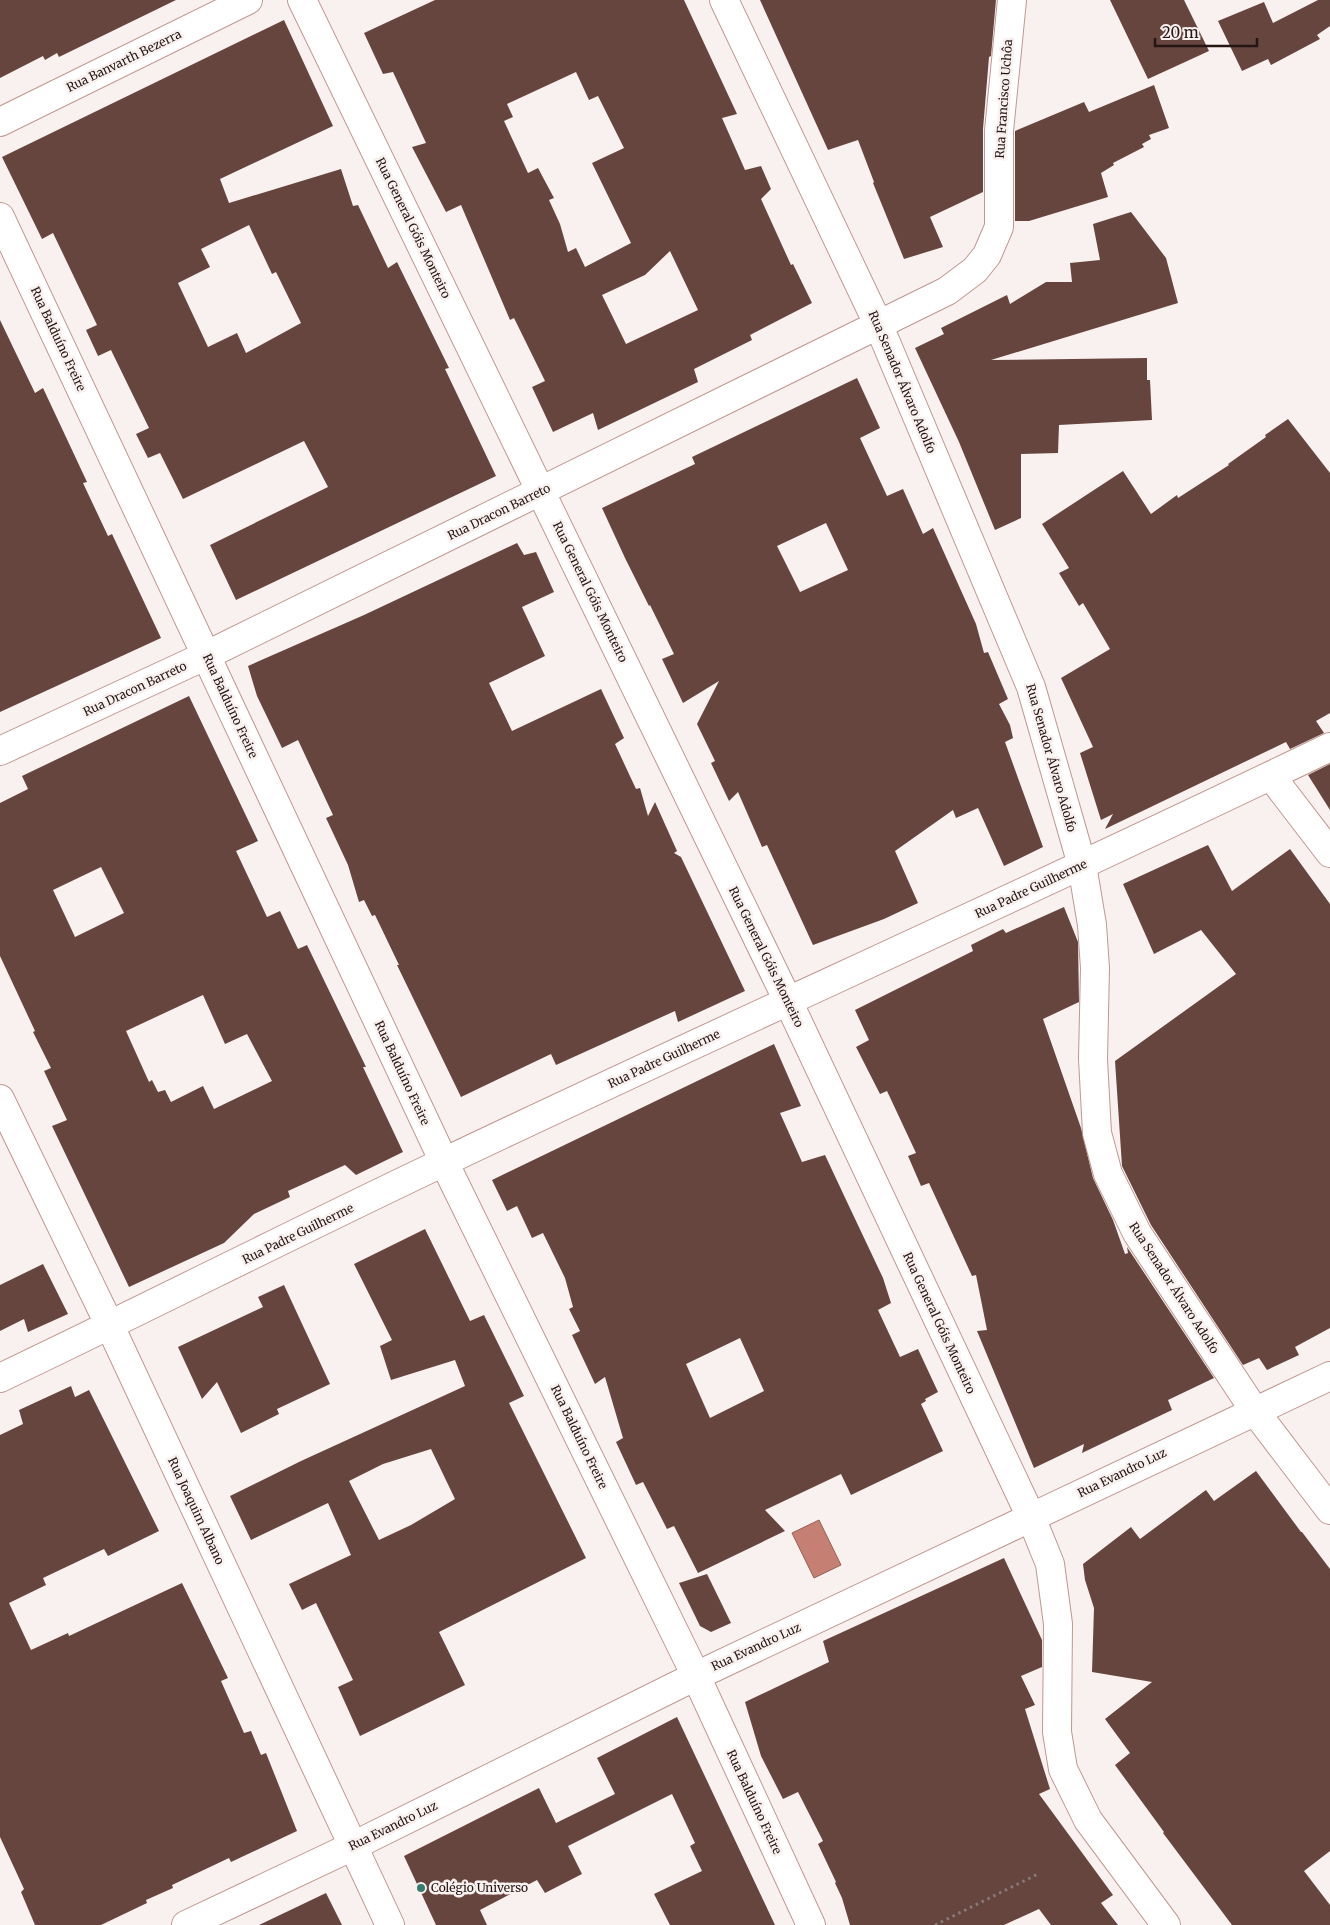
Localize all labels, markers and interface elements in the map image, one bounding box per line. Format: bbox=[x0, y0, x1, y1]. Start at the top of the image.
scale bar bbox=[1155, 15, 1258, 47]
text: 20 m bbox=[1162, 23, 1199, 42]
street label: Rua Banvarth Bezerra bbox=[64, 26, 184, 95]
street label: Rua Francisco Uchôa bbox=[992, 38, 1015, 159]
street label: Rua General Góis Monteiro bbox=[373, 155, 454, 301]
street label: Rua Balduíno Freire bbox=[28, 284, 89, 393]
street label: Rua Senador Álvaro Adolfo bbox=[866, 308, 939, 455]
street label: Rua Dracon Barreto bbox=[445, 480, 553, 543]
street label: Rua General Góis Monteiro bbox=[550, 519, 631, 665]
street label: Rua Balduíno Freire bbox=[200, 651, 261, 760]
street label: Rua Dracon Barreto bbox=[81, 658, 189, 719]
street label: Rua Senador Álvaro Adolfo bbox=[1023, 682, 1080, 834]
street label: Rua Padre Guilherme bbox=[972, 856, 1089, 921]
street label: Rua General Góis Monteiro bbox=[726, 884, 807, 1030]
street label: Rua Balduíno Freire bbox=[372, 1018, 433, 1127]
street label: Rua Padre Guilherme bbox=[605, 1026, 722, 1091]
street label: Rua Padre Guilherme bbox=[240, 1200, 356, 1267]
street label: Rua Senador Álvaro Adolfo bbox=[1126, 1219, 1222, 1356]
street label: Rua General Góis Monteiro bbox=[900, 1250, 979, 1396]
street label: Rua Balduíno Freire bbox=[548, 1382, 611, 1491]
street label: Rua Evandro Luz bbox=[1075, 1444, 1169, 1501]
street label: Rua Joaquim Albano bbox=[165, 1455, 228, 1567]
street label: Rua Evandro Luz bbox=[709, 1619, 803, 1674]
street label: Rua Balduíno Freire bbox=[724, 1747, 785, 1856]
street label: Rua Evandro Luz bbox=[346, 1797, 440, 1854]
place label: Colégio Universo bbox=[431, 1880, 528, 1895]
marker: Colégio Universo bbox=[415, 1882, 427, 1894]

